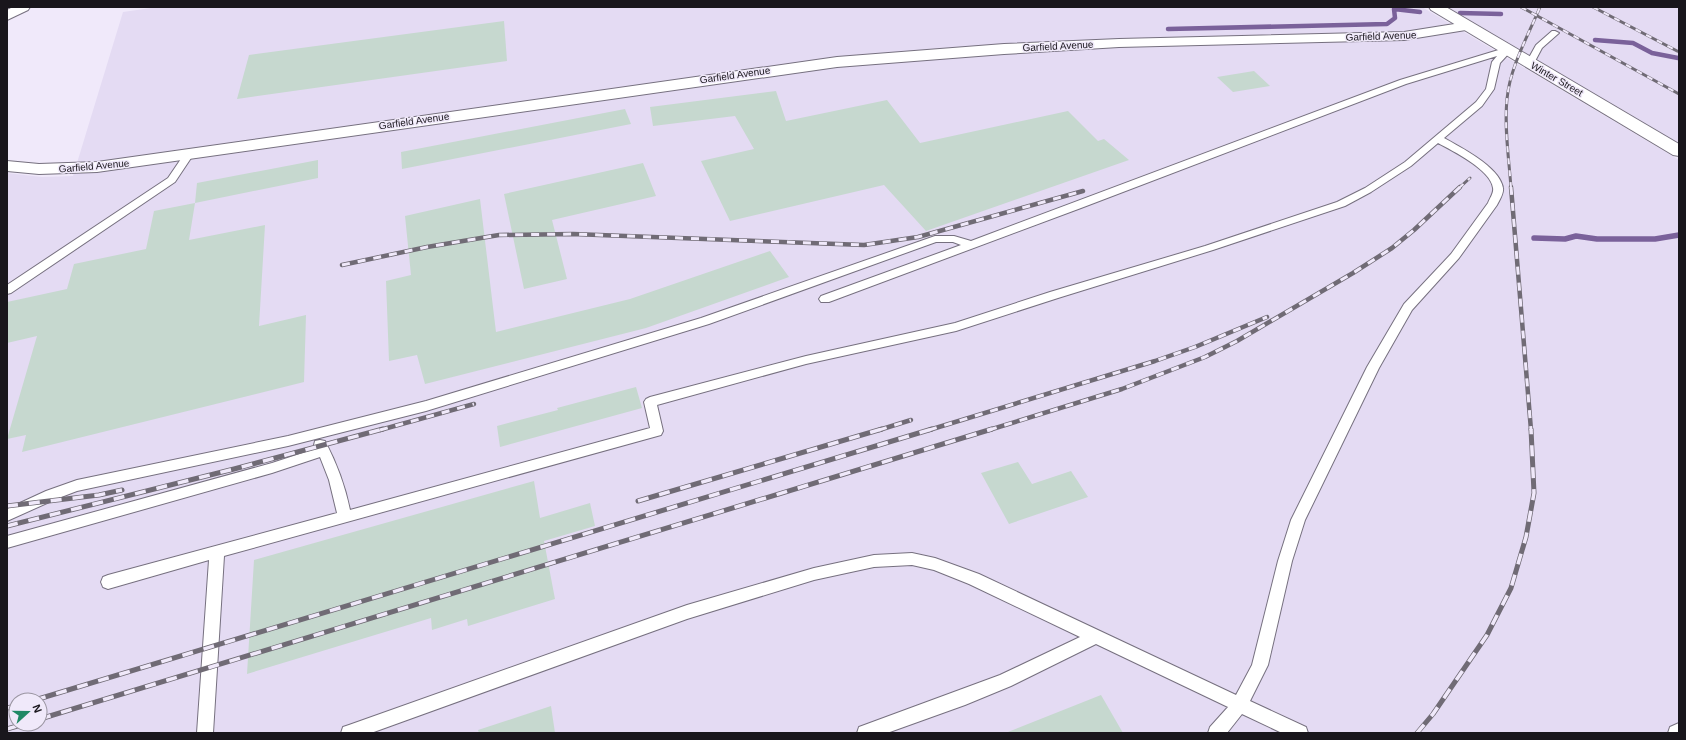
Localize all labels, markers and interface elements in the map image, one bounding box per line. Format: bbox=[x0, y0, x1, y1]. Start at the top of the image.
street label: Garfield Avenue bbox=[1345, 29, 1417, 43]
street label: Garfield Avenue bbox=[1022, 39, 1094, 53]
street label: Winter Street bbox=[1529, 60, 1585, 98]
street label: Garfield Avenue bbox=[699, 65, 771, 85]
street label: Garfield Avenue bbox=[378, 111, 450, 131]
street label: Garfield Avenue bbox=[58, 157, 130, 175]
north arrow bbox=[8, 692, 48, 732]
text: N bbox=[30, 703, 44, 714]

